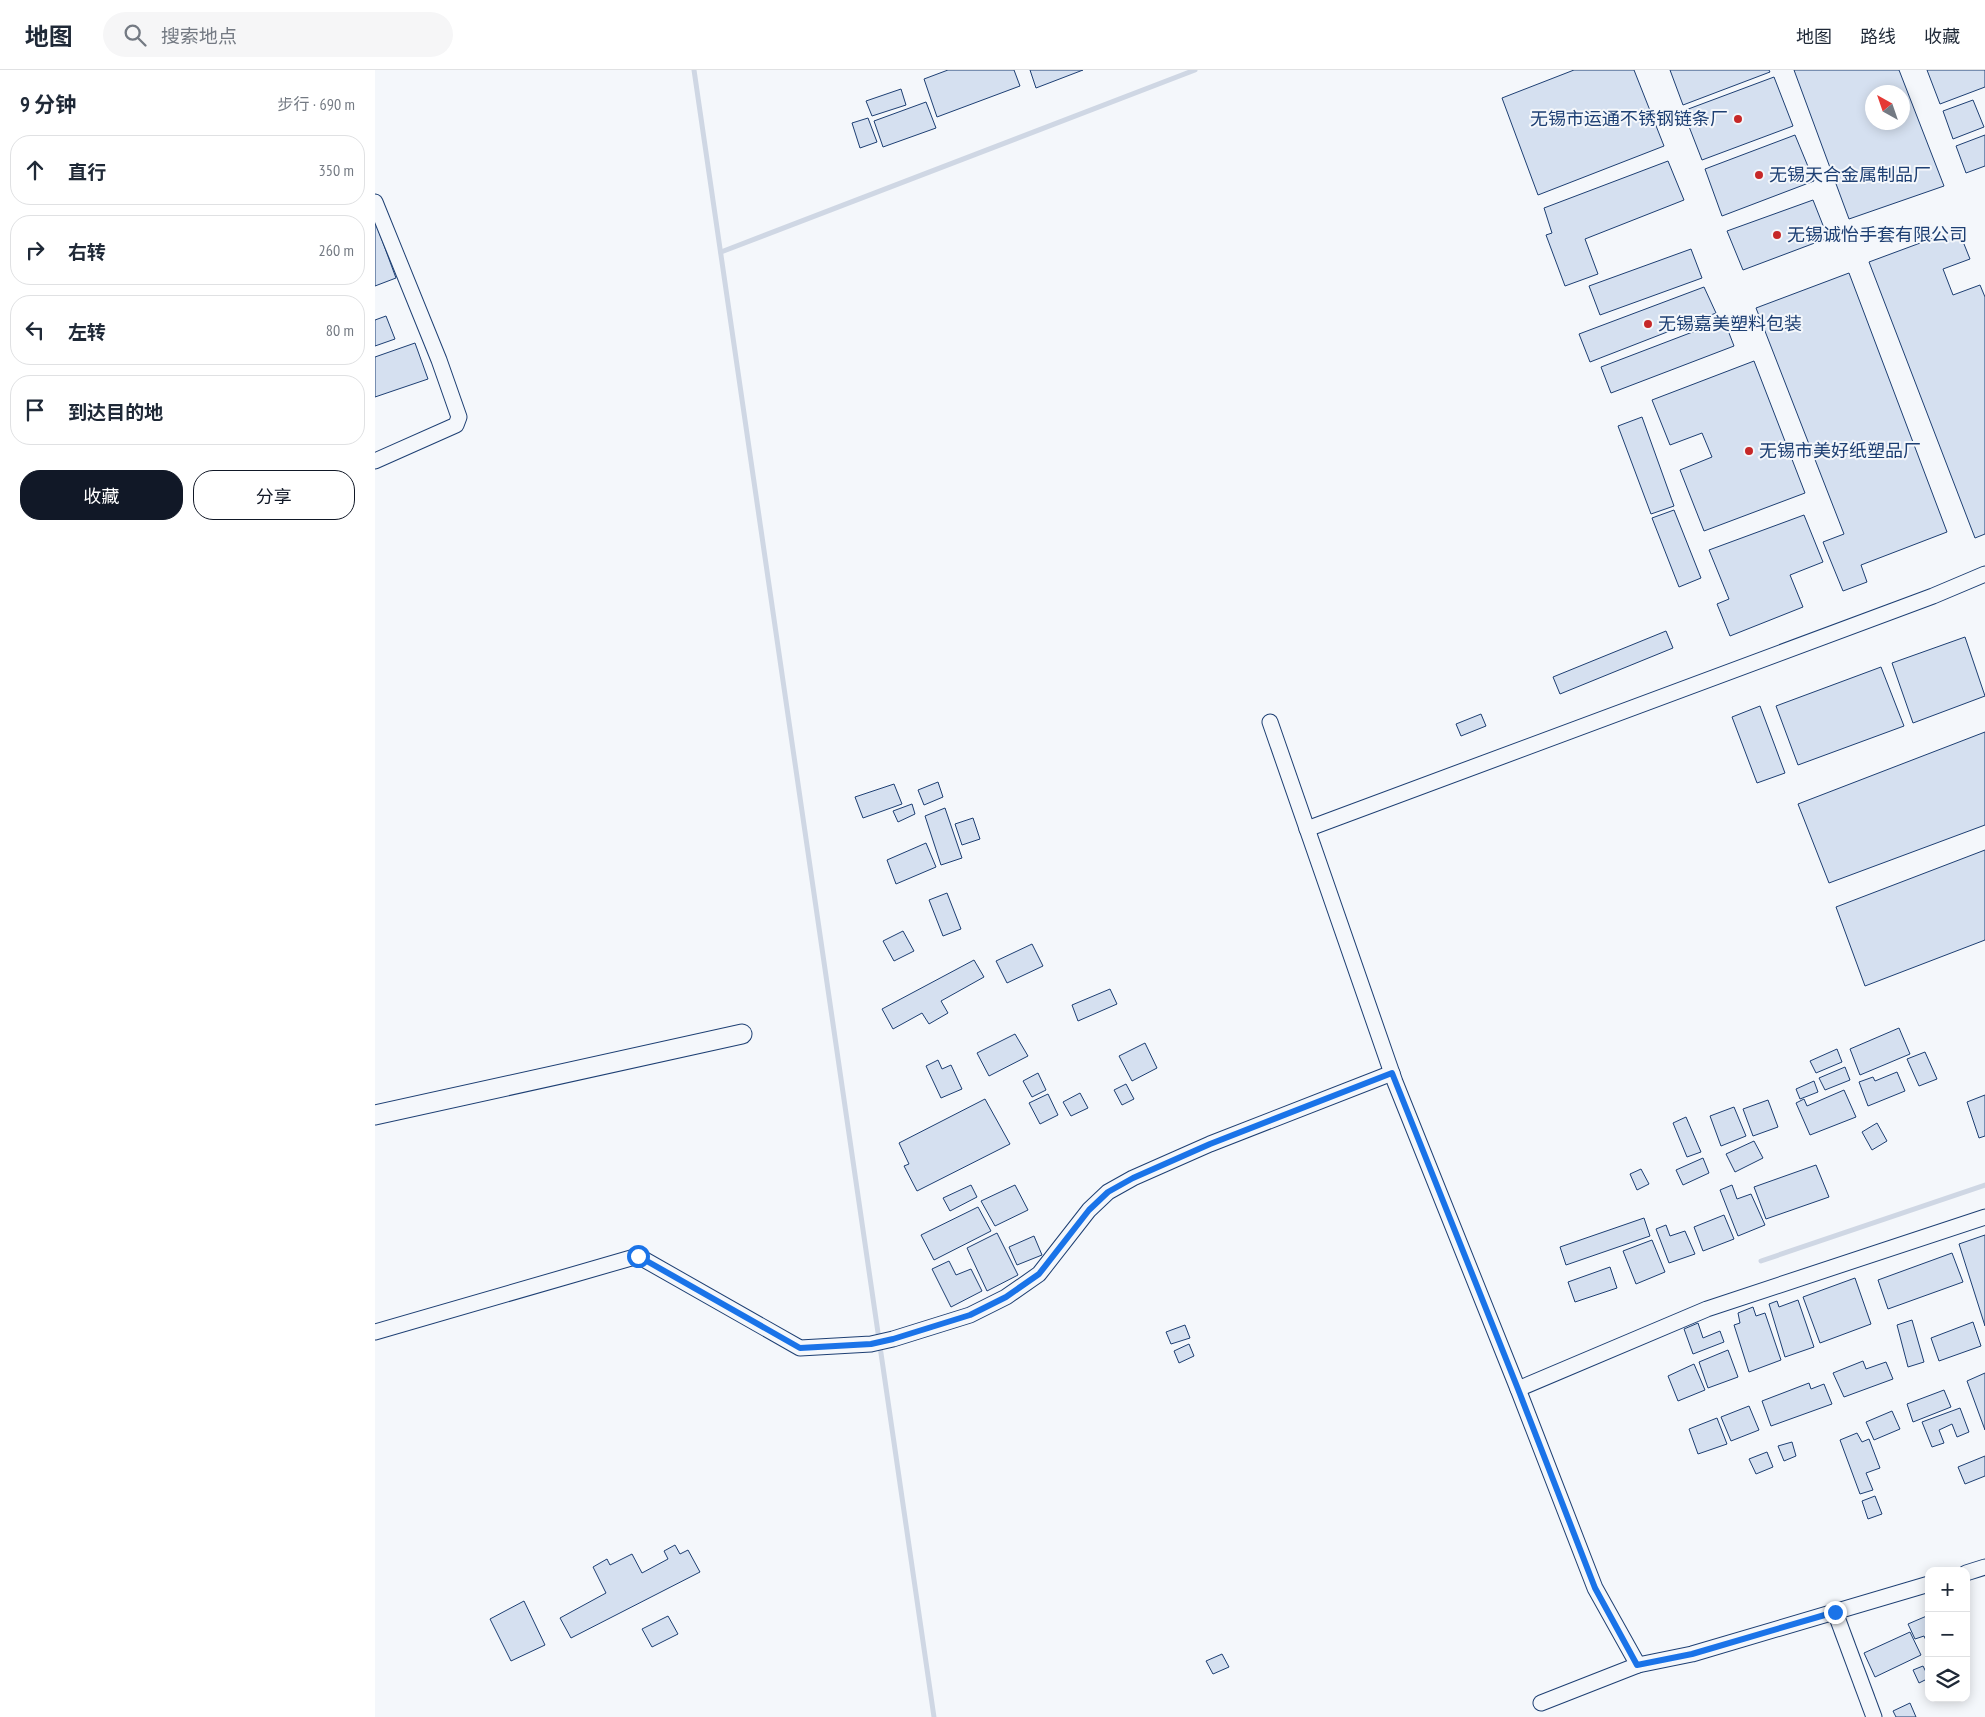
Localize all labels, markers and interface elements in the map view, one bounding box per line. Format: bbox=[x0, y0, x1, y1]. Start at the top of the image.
search box bbox=[103, 12, 453, 57]
text: 地图 bbox=[25, 21, 73, 52]
icon: search bbox=[121, 21, 149, 49]
text: 搜索地点 bbox=[161, 24, 237, 48]
text: 地图 bbox=[1796, 25, 1832, 48]
text: 路线 bbox=[1860, 25, 1896, 48]
text: 收藏 bbox=[1924, 25, 1960, 48]
north arrow bbox=[1865, 85, 1910, 130]
text: 9 分钟 bbox=[20, 91, 76, 118]
text: 步行 · 690 m bbox=[277, 94, 355, 114]
place label: 无锡市运通不锈钢链条厂 bbox=[1530, 107, 1728, 130]
marker: 无锡市运通不锈钢链条厂 bbox=[1732, 113, 1744, 125]
icon: ahead bbox=[21, 156, 49, 184]
text: 直行 bbox=[68, 160, 106, 184]
text: 350 m bbox=[319, 160, 354, 180]
place label: 无锡天合金属制品厂 bbox=[1769, 163, 1931, 186]
marker: 无锡天合金属制品厂 bbox=[1753, 169, 1765, 181]
place label: 无锡诚怡手套有限公司 bbox=[1787, 223, 1967, 246]
marker: 无锡诚怡手套有限公司 bbox=[1771, 229, 1783, 241]
icon: right bbox=[21, 236, 49, 264]
text: 右转 bbox=[68, 240, 106, 264]
text: 260 m bbox=[319, 240, 354, 260]
place label: 无锡嘉美塑料包装 bbox=[1658, 312, 1802, 335]
icon: left bbox=[21, 316, 49, 344]
marker: 无锡嘉美塑料包装 bbox=[1642, 318, 1654, 330]
text: 左转 bbox=[68, 320, 106, 344]
text: 80 m bbox=[326, 320, 354, 340]
icon: arrive bbox=[21, 396, 49, 424]
text: 到达目的地 bbox=[68, 400, 163, 424]
place label: 无锡市美好纸塑品厂 bbox=[1759, 439, 1921, 462]
marker: 无锡市美好纸塑品厂 bbox=[1743, 445, 1755, 457]
button: 收藏 bbox=[20, 470, 183, 520]
button: 分享 bbox=[193, 470, 355, 520]
route start bbox=[627, 1245, 650, 1268]
map controls bbox=[1925, 1567, 1970, 1702]
button: + bbox=[1925, 1567, 1970, 1612]
route end bbox=[1824, 1601, 1847, 1624]
button: − bbox=[1925, 1612, 1970, 1657]
button: layers bbox=[1925, 1657, 1970, 1702]

